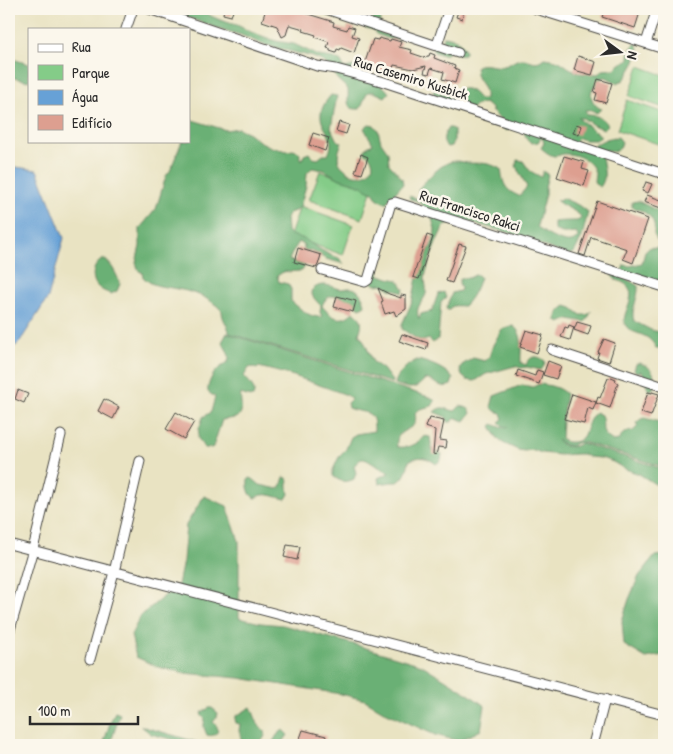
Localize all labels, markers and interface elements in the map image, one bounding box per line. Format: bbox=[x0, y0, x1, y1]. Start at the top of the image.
legend bbox=[28, 28, 190, 142]
north arrow bbox=[596, 28, 646, 78]
text: Rua bbox=[72, 36, 91, 57]
text: N bbox=[623, 49, 643, 62]
street label: Rua Casemiro Kusbick bbox=[352, 50, 471, 105]
text: Parque bbox=[72, 62, 110, 83]
text: Água bbox=[72, 86, 98, 107]
text: Edifício bbox=[72, 112, 112, 133]
street label: Rua Francisco Rakci bbox=[417, 184, 523, 237]
scale bar bbox=[30, 694, 138, 726]
text: 100 m bbox=[38, 700, 71, 721]

